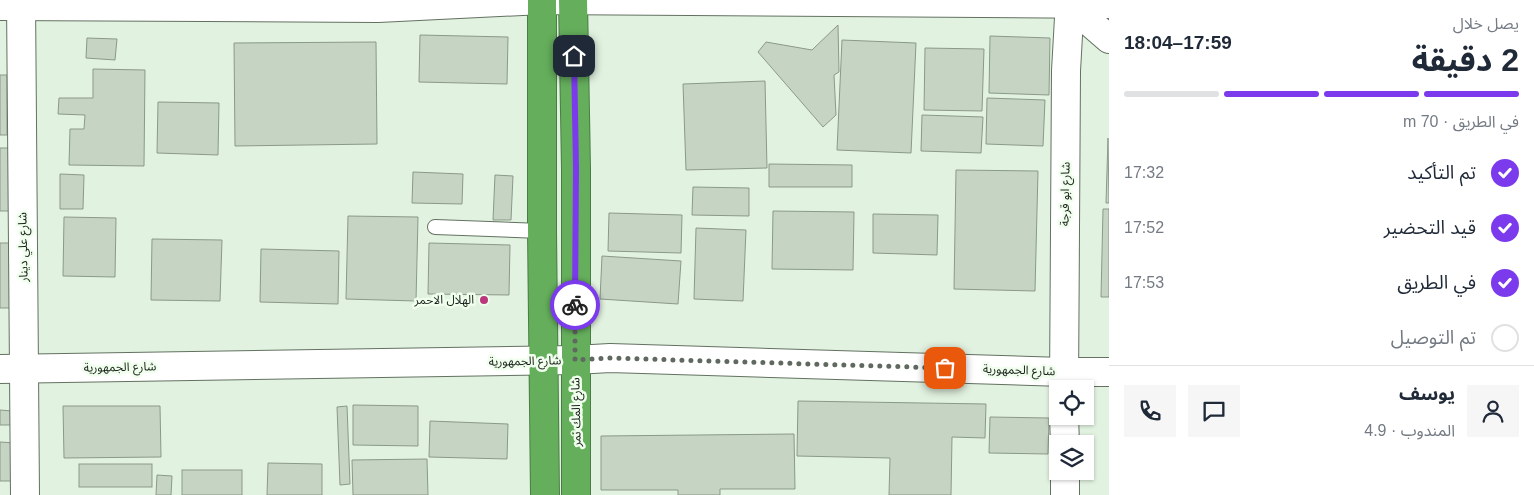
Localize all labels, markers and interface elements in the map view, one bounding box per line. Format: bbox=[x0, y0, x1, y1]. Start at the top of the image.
text: يصل خلال bbox=[1453, 15, 1519, 32]
text: 17:59–18:04 bbox=[1124, 32, 1232, 53]
pin bbox=[553, 35, 595, 77]
icon: home bbox=[560, 42, 588, 70]
text: 2 دقيقة bbox=[1412, 42, 1519, 78]
text: في الطريق · 70 m bbox=[1403, 113, 1519, 130]
icon: check bbox=[1491, 159, 1519, 187]
street label: شارع ابو قرجة bbox=[1057, 162, 1075, 226]
text: تم التأكيد bbox=[1407, 162, 1476, 183]
text: 17:32 bbox=[1124, 164, 1164, 181]
street label: شارع علي دينار bbox=[15, 212, 33, 283]
icon: check bbox=[1491, 214, 1519, 242]
text: قيد التحضير bbox=[1384, 217, 1476, 238]
text: 17:52 bbox=[1124, 219, 1164, 236]
icon: check bbox=[1491, 269, 1519, 297]
text: في الطريق bbox=[1397, 272, 1476, 293]
text: 17:53 bbox=[1124, 274, 1164, 291]
courier bbox=[550, 280, 600, 330]
icon: bike bbox=[561, 291, 589, 319]
place label: الهلال الاحمر bbox=[413, 293, 474, 307]
marker: الهلال الاحمر bbox=[478, 294, 490, 306]
text: تم التوصيل bbox=[1391, 327, 1476, 348]
pin bbox=[924, 347, 966, 389]
street label: شارع الجمهورية bbox=[489, 353, 561, 371]
icon: bag bbox=[931, 354, 959, 382]
street label: شارع الجمهورية bbox=[84, 359, 156, 377]
street label: شارع الجمهورية bbox=[982, 362, 1055, 380]
street label: شارع المك نمر bbox=[568, 377, 586, 448]
map controls bbox=[1049, 380, 1094, 480]
button: locate bbox=[1049, 380, 1094, 425]
text: يوسف bbox=[1399, 383, 1455, 404]
button: phone bbox=[1124, 385, 1176, 437]
button: chat bbox=[1188, 385, 1240, 437]
button: person bbox=[1467, 385, 1519, 437]
text: المندوب · 4.9 bbox=[1364, 422, 1455, 439]
button: layers bbox=[1049, 435, 1094, 480]

